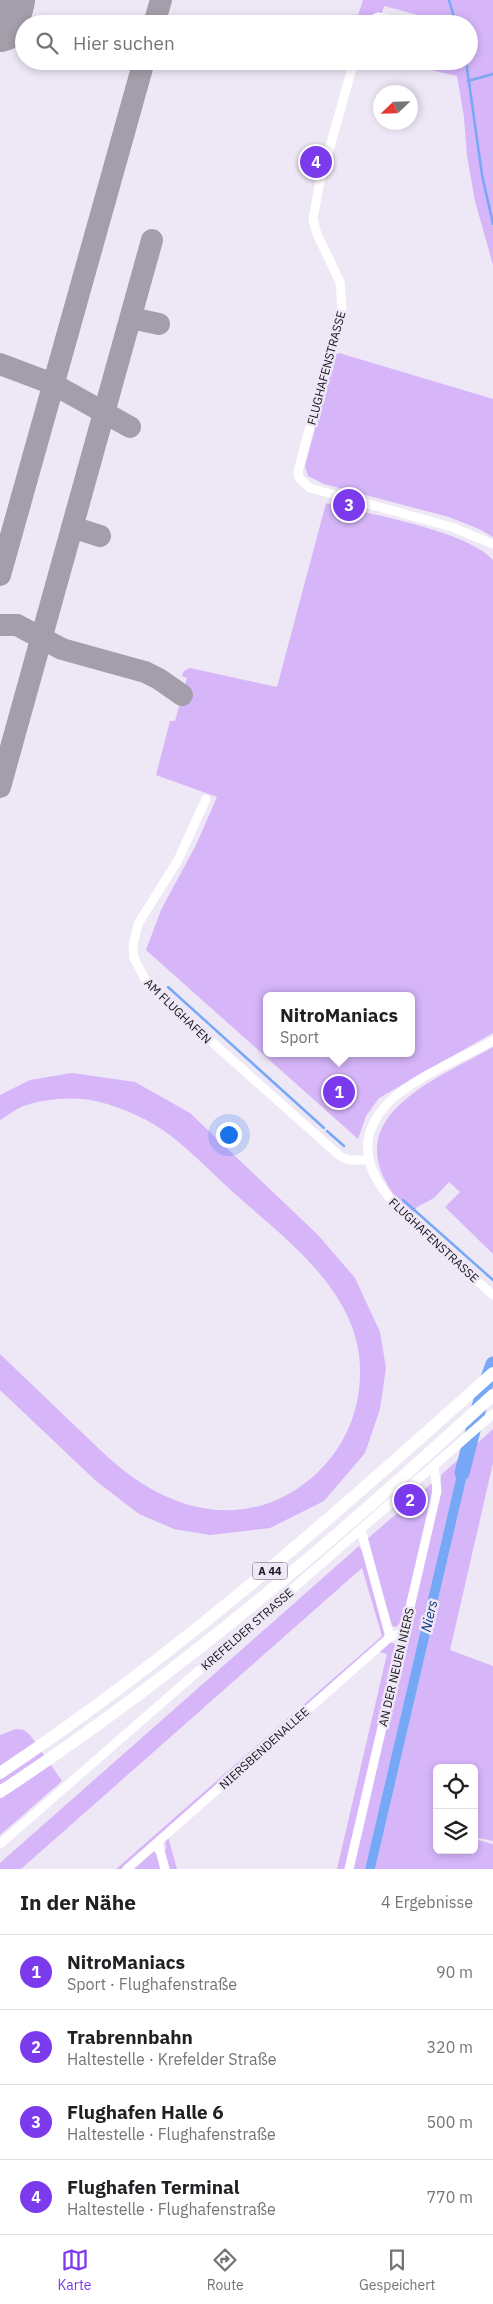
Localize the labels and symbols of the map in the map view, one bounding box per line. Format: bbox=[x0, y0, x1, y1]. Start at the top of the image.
north arrow bbox=[373, 85, 418, 130]
pin: 4 bbox=[300, 143, 332, 181]
street label: FLUGHAFENSTRASSE bbox=[304, 309, 348, 427]
pin: 3 bbox=[333, 486, 365, 524]
street label: AM FLUGHAFEN bbox=[141, 975, 215, 1047]
pin: 1 bbox=[323, 1073, 355, 1111]
your location bbox=[216, 1122, 242, 1148]
street label: FLUGHAFENSTRASSE bbox=[386, 1195, 482, 1285]
pin: 2 bbox=[394, 1481, 426, 1519]
road number: A 44 bbox=[252, 1562, 288, 1580]
street label: KREFELDER STRASSE bbox=[198, 1585, 296, 1673]
water label: Niers bbox=[417, 1598, 441, 1634]
street label: AN DER NEUEN NIERS bbox=[375, 1606, 417, 1728]
street label: NIERSBENDENALLEE bbox=[216, 1704, 312, 1792]

